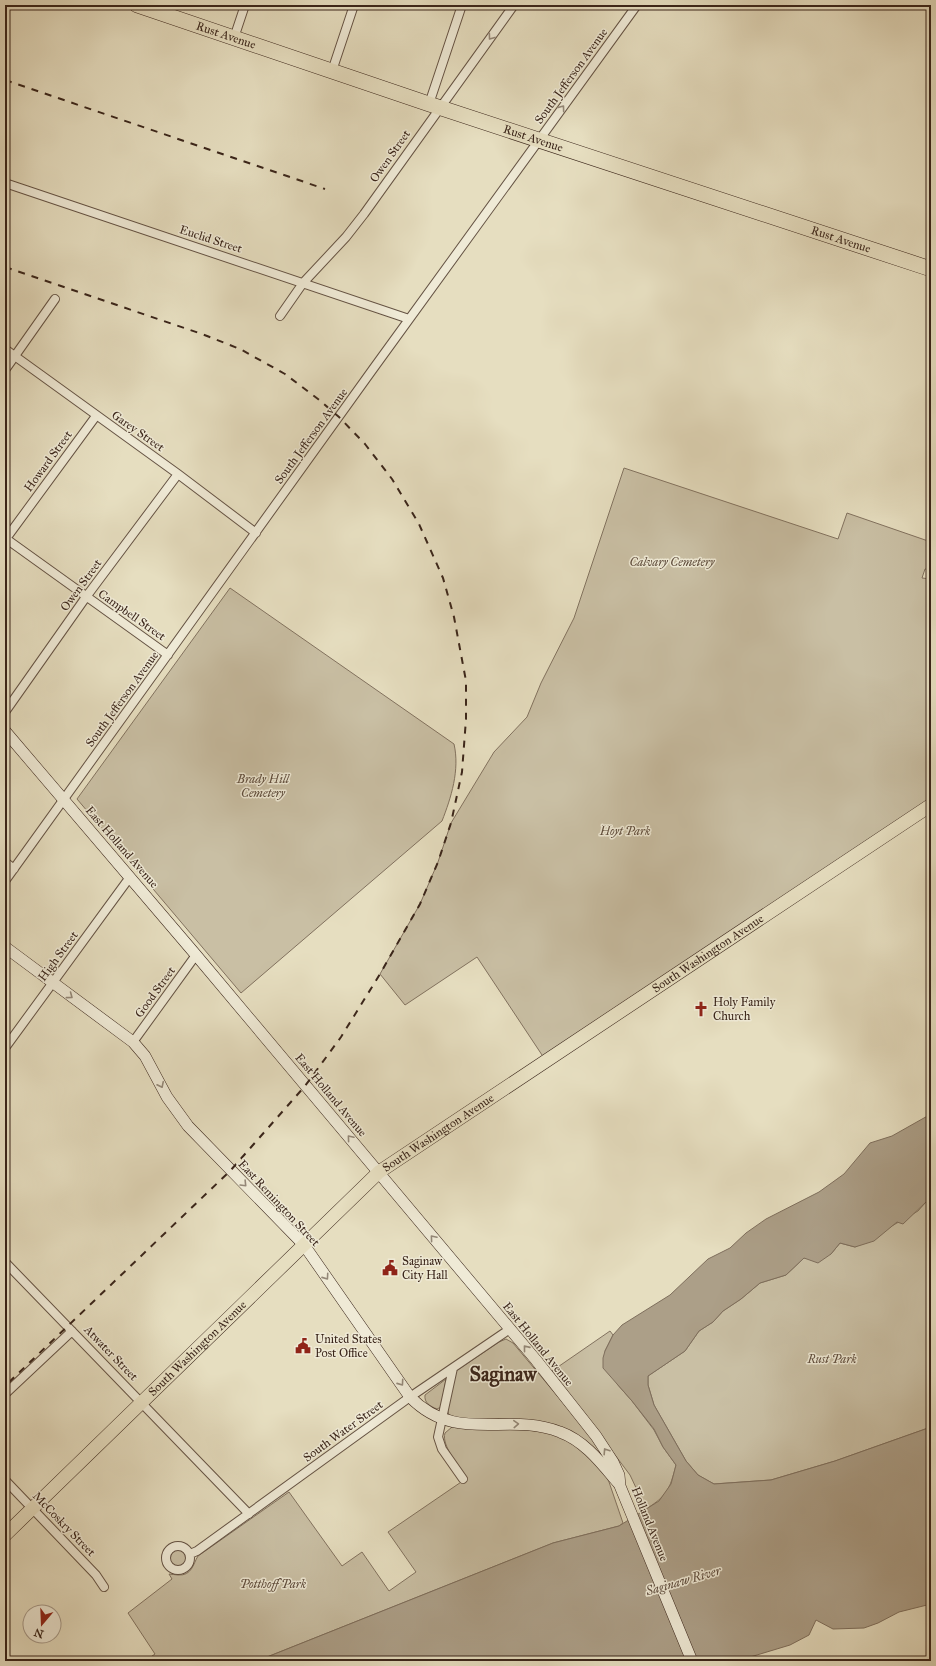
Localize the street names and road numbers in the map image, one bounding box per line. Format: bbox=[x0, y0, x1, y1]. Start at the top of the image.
street label: Rust Avenue bbox=[194, 19, 258, 52]
street label: South Jefferson Avenue bbox=[532, 25, 611, 127]
street label: Rust Avenue bbox=[502, 122, 565, 155]
street label: Owen Street bbox=[367, 126, 414, 185]
street label: Euclid Street bbox=[178, 222, 245, 256]
street label: Rust Avenue bbox=[809, 223, 873, 256]
street label: South Jefferson Avenue bbox=[272, 385, 351, 487]
street label: Garey Street bbox=[109, 408, 168, 455]
street label: Howard Street bbox=[21, 427, 75, 494]
street label: Owen Street bbox=[57, 556, 105, 614]
street label: Campbell Street bbox=[96, 587, 169, 644]
street label: South Jefferson Avenue bbox=[83, 648, 162, 750]
street label: East Holland Avenue bbox=[83, 803, 161, 891]
street label: South Washington Avenue bbox=[649, 911, 766, 995]
street label: High Street bbox=[35, 928, 82, 984]
street label: Good Street bbox=[132, 963, 179, 1020]
street label: East Holland Avenue bbox=[292, 1051, 370, 1139]
street label: South Washington Avenue bbox=[380, 1091, 496, 1175]
street label: East Remington Street bbox=[235, 1157, 323, 1250]
street label: South Washington Avenue bbox=[145, 1298, 249, 1399]
street label: East Holland Avenue bbox=[500, 1299, 576, 1389]
street label: Atwater Street bbox=[81, 1322, 141, 1384]
street label: South Water Street bbox=[300, 1397, 386, 1465]
street label: Holland Avenue bbox=[629, 1485, 671, 1563]
street label: McCoskry Street bbox=[30, 1489, 99, 1560]

